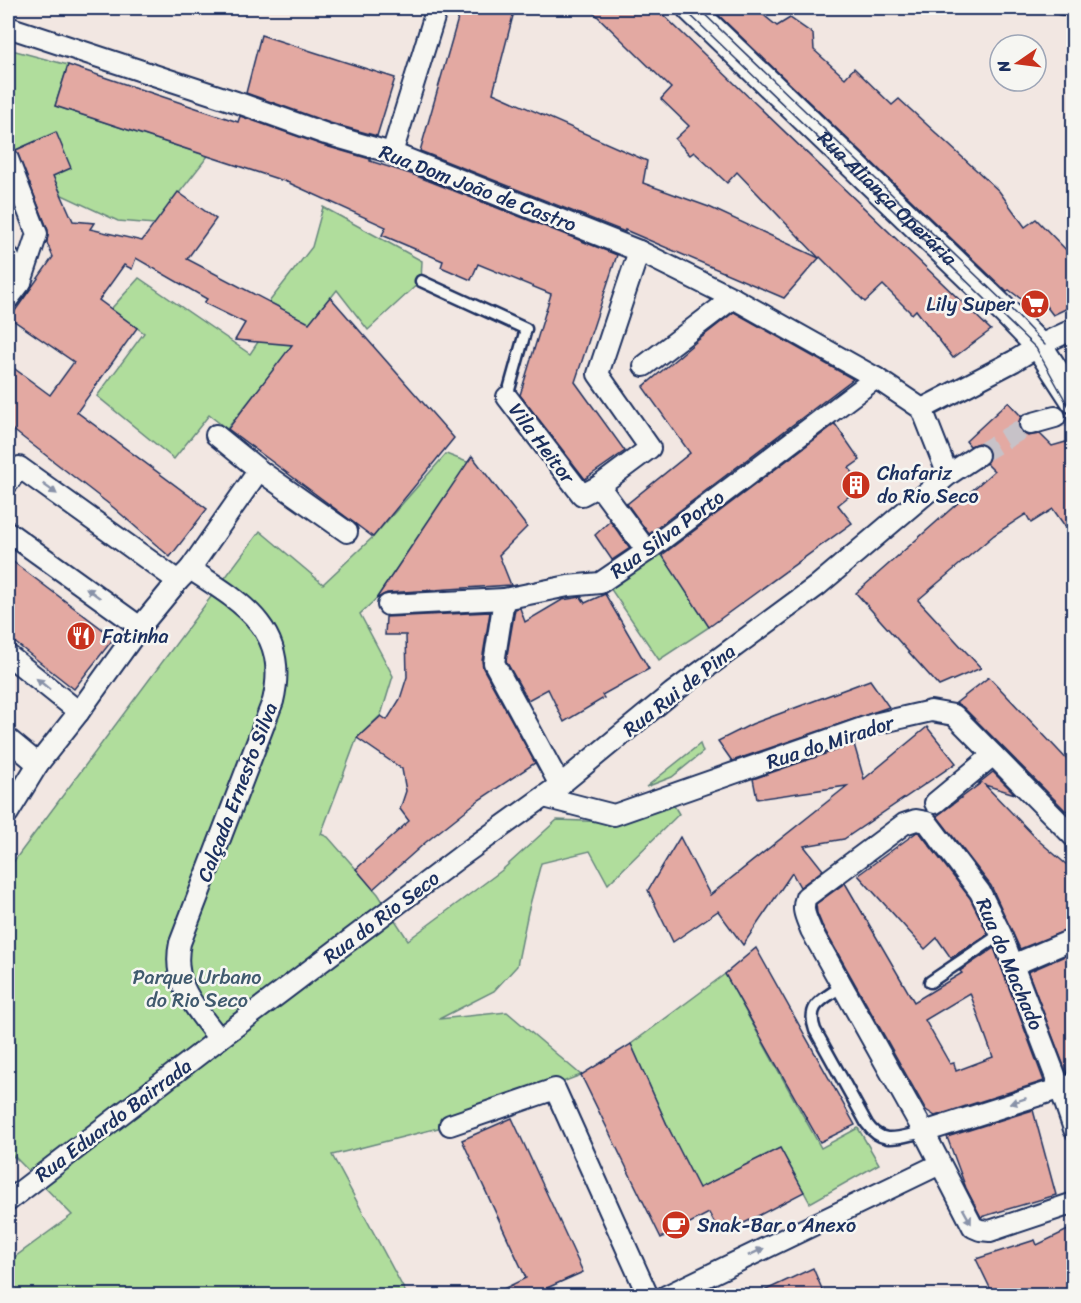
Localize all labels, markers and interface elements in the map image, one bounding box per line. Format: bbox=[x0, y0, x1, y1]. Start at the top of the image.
north arrow bbox=[988, 33, 1048, 93]
text: N bbox=[988, 57, 1020, 76]
street label: Rua Aliança Operária bbox=[809, 122, 966, 275]
street label: Rua Dom João de Castro bbox=[374, 135, 582, 242]
place label: Lily Super bbox=[926, 287, 1016, 322]
supermarket icon: Lily Super bbox=[1019, 288, 1051, 320]
street label: Vila Heitor bbox=[499, 395, 585, 492]
place label: Chafariz do Rio Seco bbox=[877, 456, 979, 514]
building icon: Chafariz do Rio Seco bbox=[840, 469, 872, 501]
street label: Rua Silva Porto bbox=[602, 481, 732, 588]
one-way arrow bbox=[43, 483, 58, 495]
one-way arrow bbox=[85, 587, 101, 599]
place label: Fatinha bbox=[102, 619, 169, 654]
restaurant icon: Fatinha bbox=[65, 620, 97, 652]
street label: Rua Rui de Pina bbox=[615, 635, 744, 746]
one-way arrow bbox=[36, 678, 51, 690]
street label: Calçada Ernesto Silva bbox=[187, 697, 288, 887]
street label: Rua do Mirador bbox=[762, 705, 900, 780]
street label: Rua do Rio Seco bbox=[315, 862, 447, 973]
street label: Rua do Machado bbox=[966, 892, 1053, 1036]
park label: Parque Urbano do Rio Seco bbox=[132, 960, 262, 1018]
street label: Rua Eduardo Bairrada bbox=[27, 1049, 200, 1191]
one-way arrow bbox=[1009, 1097, 1027, 1107]
place label: Snak-Bar o Anexo bbox=[697, 1208, 856, 1243]
one-way arrow bbox=[962, 1208, 972, 1225]
cafe icon: Snak-Bar o Anexo bbox=[660, 1209, 692, 1241]
one-way arrow bbox=[747, 1248, 764, 1257]

